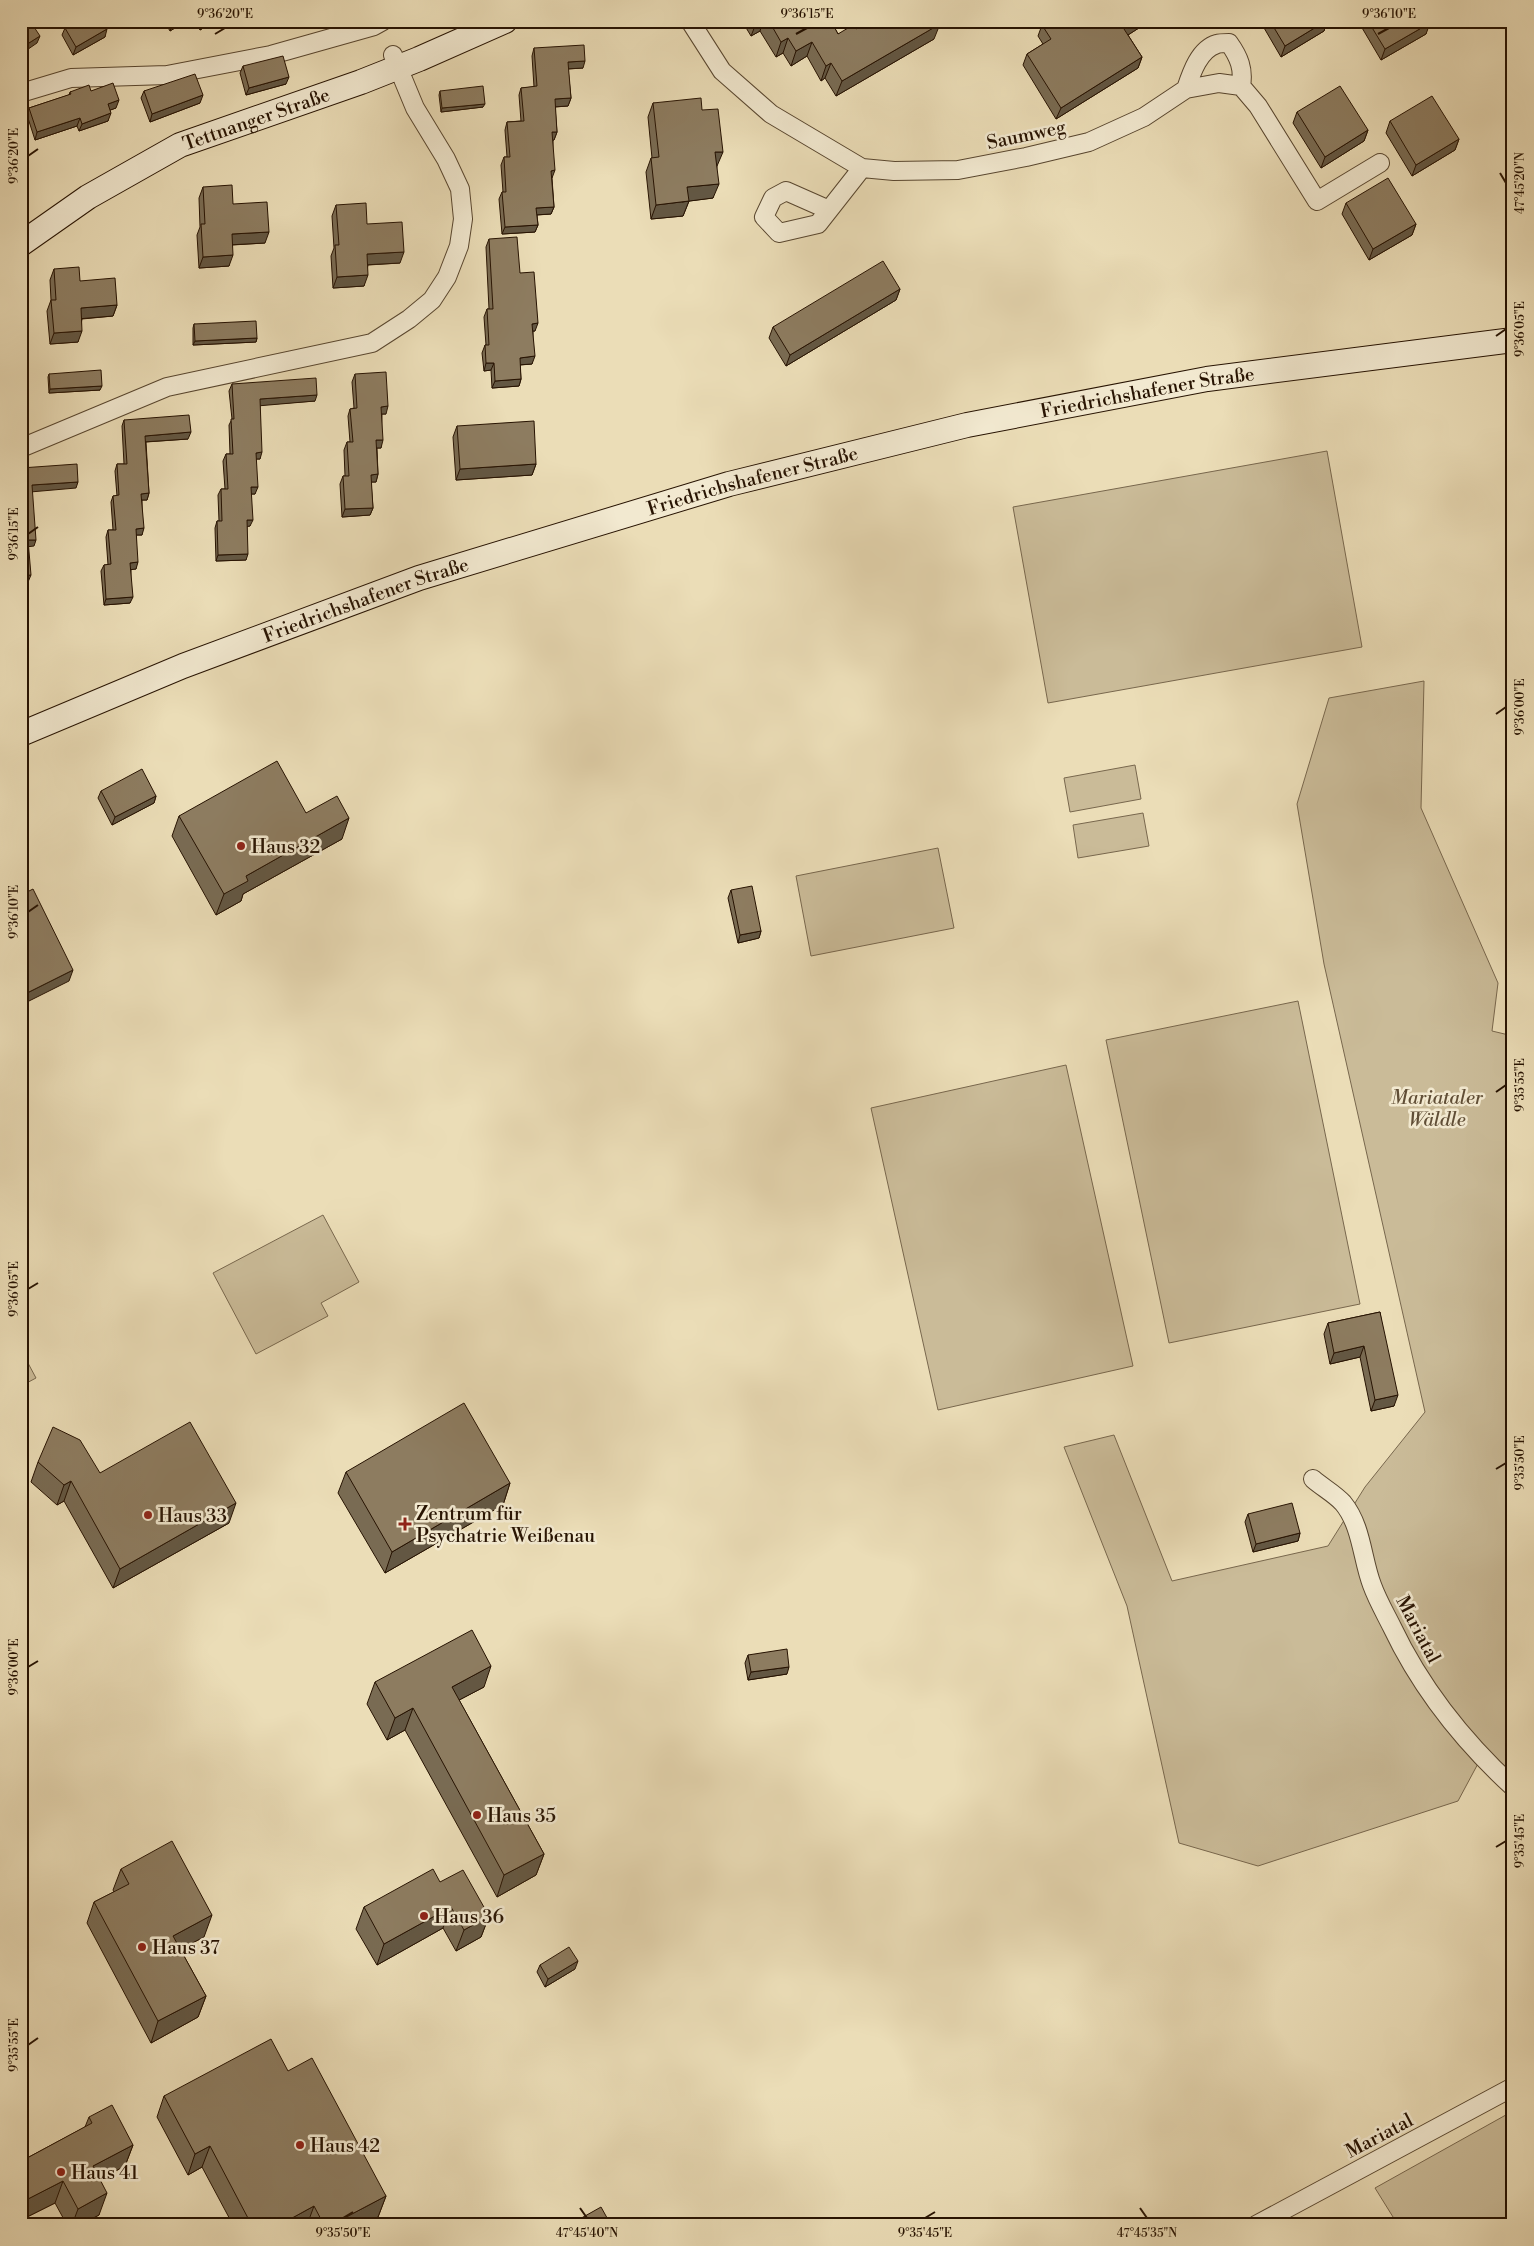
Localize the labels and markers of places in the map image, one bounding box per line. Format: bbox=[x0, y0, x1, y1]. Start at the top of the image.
place label: Haus 32 bbox=[251, 835, 320, 859]
marker: Haus 32 bbox=[235, 840, 247, 852]
place label: Zentrum für Psychatrie Weißenau bbox=[416, 1502, 595, 1548]
place label: Haus 33 bbox=[158, 1504, 227, 1528]
marker: Haus 33 bbox=[142, 1509, 154, 1521]
marker: Zentrum für Psychatrie Weißenau bbox=[398, 1517, 412, 1531]
place label: Haus 35 bbox=[487, 1804, 556, 1828]
marker: Haus 35 bbox=[471, 1809, 483, 1821]
place label: Haus 36 bbox=[434, 1905, 504, 1929]
marker: Haus 36 bbox=[418, 1910, 430, 1922]
place label: Haus 37 bbox=[152, 1936, 220, 1960]
marker: Haus 37 bbox=[136, 1941, 148, 1953]
place label: Haus 42 bbox=[310, 2134, 380, 2158]
marker: Haus 42 bbox=[294, 2139, 306, 2151]
place label: Haus 41 bbox=[71, 2161, 138, 2185]
marker: Haus 41 bbox=[55, 2166, 67, 2178]

